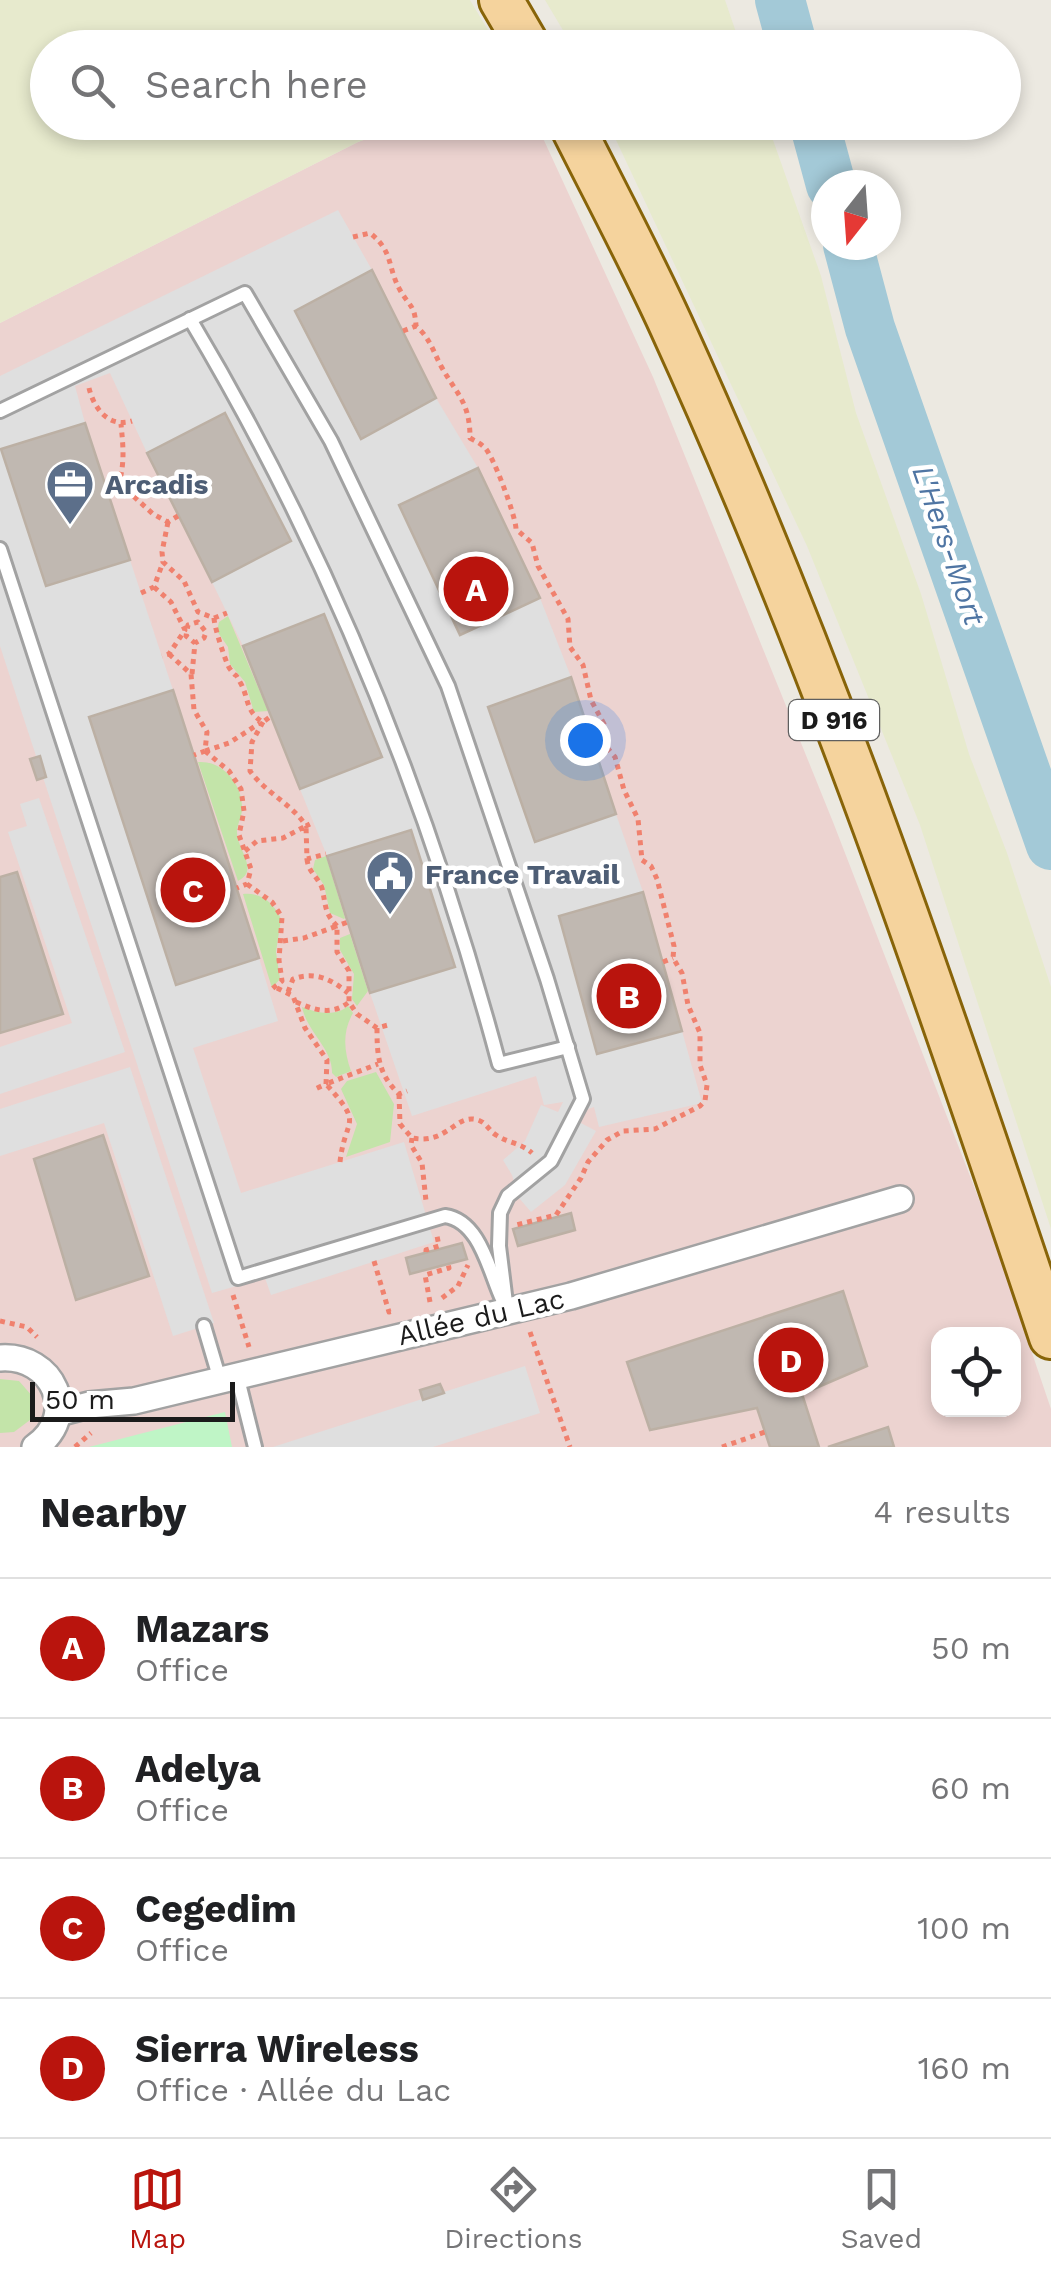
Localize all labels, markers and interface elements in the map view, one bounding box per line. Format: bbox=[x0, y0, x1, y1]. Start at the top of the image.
search box bbox=[30, 30, 1021, 140]
icon: search bbox=[65, 58, 120, 113]
text: Search here bbox=[145, 63, 368, 107]
north arrow bbox=[811, 170, 901, 260]
office icon: Arcadis bbox=[44, 458, 96, 526]
water label: L'Hers-Mort bbox=[905, 461, 993, 630]
place label: Arcadis bbox=[105, 468, 209, 501]
pin: A bbox=[444, 552, 508, 626]
road number: D 916 bbox=[789, 700, 879, 740]
your location bbox=[560, 715, 611, 766]
public building icon: France Travail bbox=[364, 848, 416, 916]
pin: C bbox=[160, 852, 226, 928]
place label: France Travail bbox=[425, 858, 621, 891]
pin: B bbox=[596, 958, 662, 1034]
street label: Allée du Lac bbox=[394, 1282, 568, 1352]
pin: D bbox=[758, 1322, 824, 1398]
map controls bbox=[931, 1327, 1021, 1417]
button: locate bbox=[931, 1327, 1021, 1417]
scale bar bbox=[30, 1377, 235, 1422]
text: 50 m bbox=[45, 1383, 115, 1416]
text: Nearby bbox=[40, 1488, 187, 1537]
text: 4 results bbox=[873, 1493, 1011, 1531]
text: Mazars bbox=[135, 1607, 269, 1651]
text: A bbox=[62, 1629, 83, 1667]
text: 50 m bbox=[931, 1629, 1011, 1667]
text: Office bbox=[135, 1651, 229, 1689]
text: Adelya bbox=[135, 1747, 261, 1791]
text: B bbox=[62, 1769, 83, 1807]
text: 60 m bbox=[930, 1769, 1011, 1807]
text: Office bbox=[135, 1791, 229, 1829]
text: Cegedim bbox=[135, 1887, 297, 1931]
text: C bbox=[62, 1909, 83, 1947]
text: 100 m bbox=[917, 1909, 1011, 1947]
text: Office bbox=[135, 1931, 229, 1969]
text: Sierra Wireless bbox=[135, 2027, 419, 2071]
text: D bbox=[61, 2049, 84, 2087]
text: 160 m bbox=[918, 2049, 1011, 2087]
text: Office · Allée du Lac bbox=[135, 2071, 451, 2109]
tab: Map bbox=[129, 2162, 186, 2255]
tab: Directions bbox=[444, 2162, 583, 2255]
tab: Saved bbox=[841, 2162, 922, 2255]

